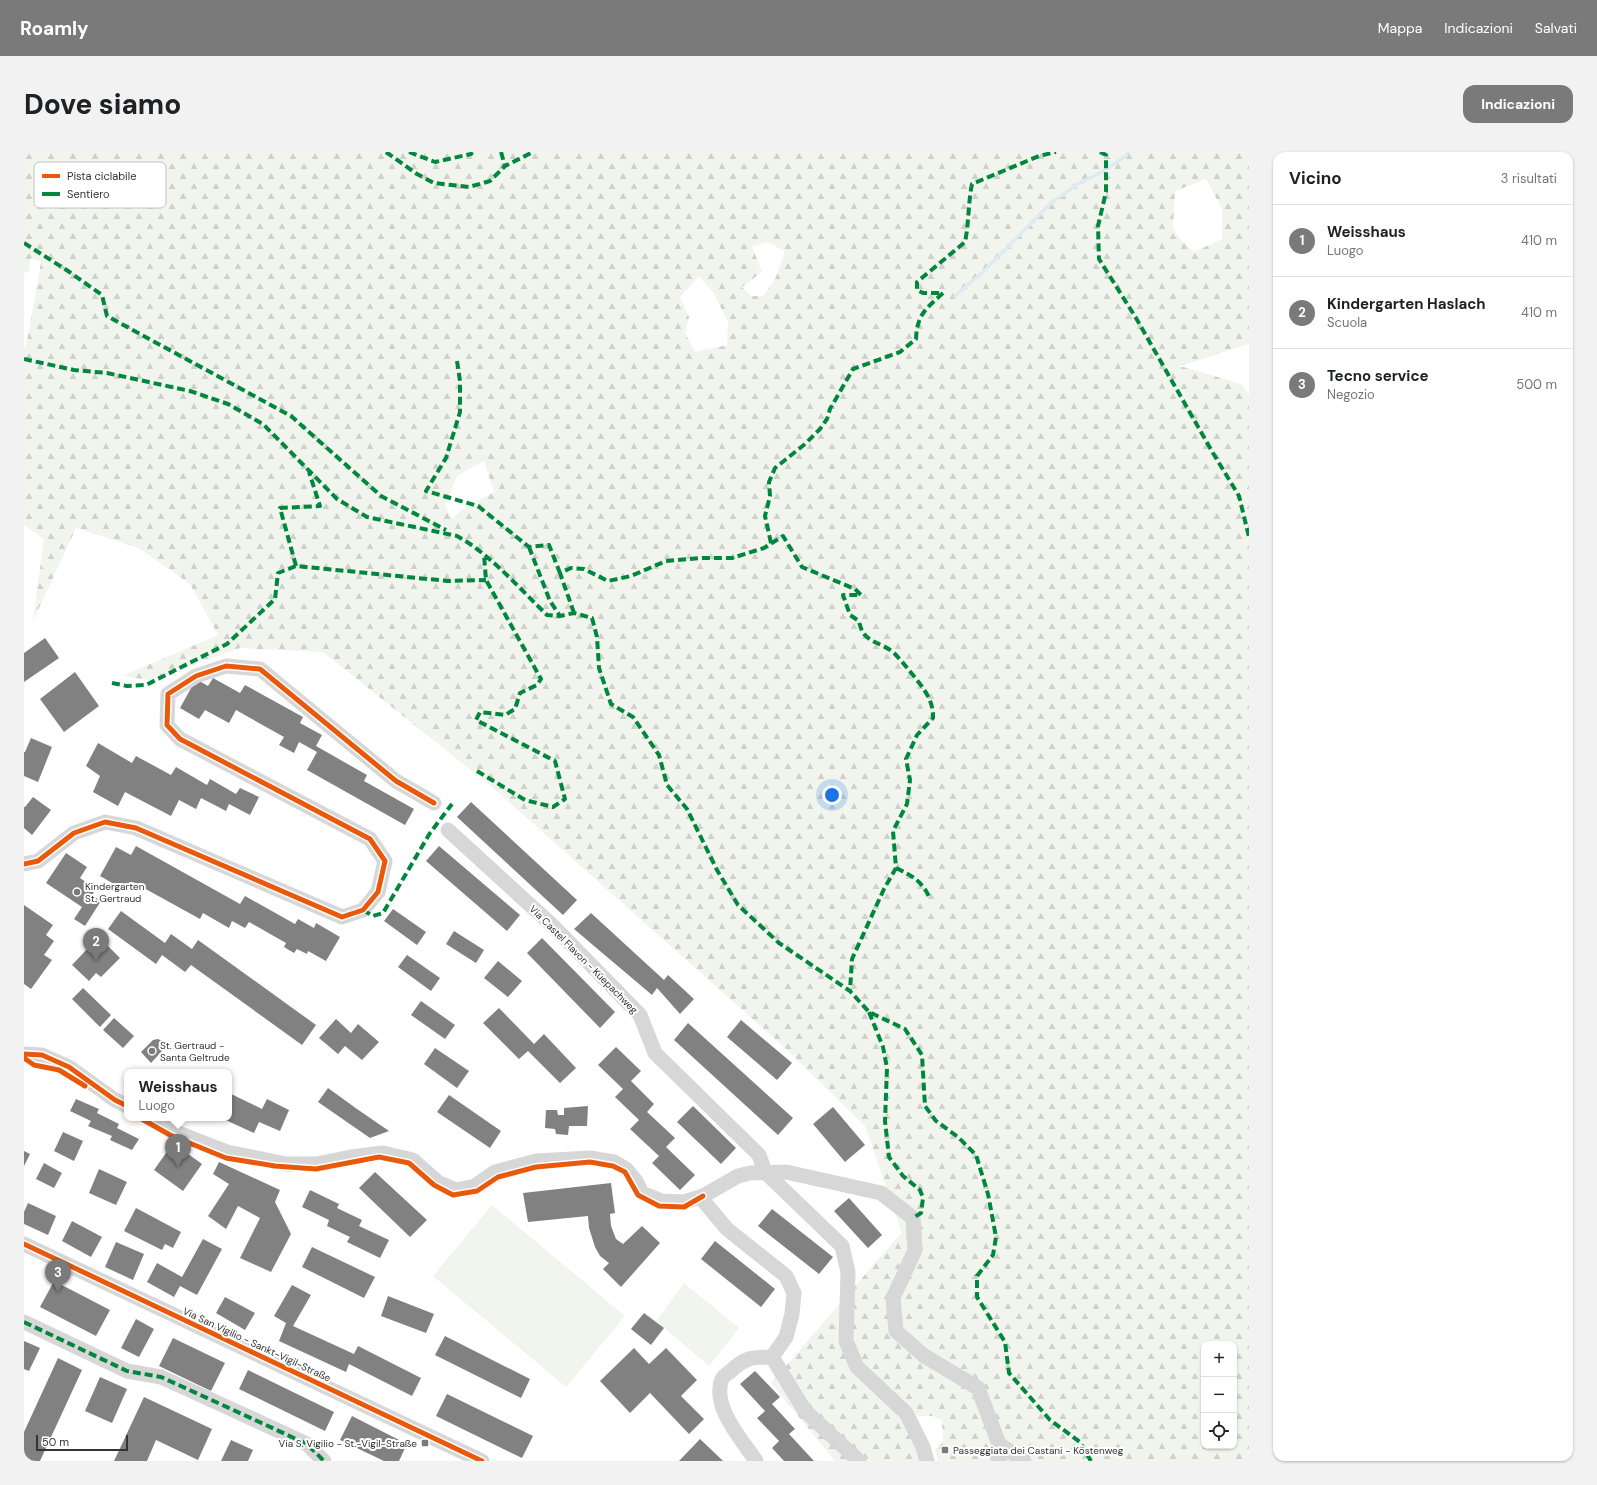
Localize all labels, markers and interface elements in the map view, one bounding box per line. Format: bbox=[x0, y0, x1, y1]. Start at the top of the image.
text: Roamly bbox=[20, 16, 89, 41]
text: Mappa bbox=[1378, 19, 1422, 37]
text: Indicazioni bbox=[1444, 19, 1513, 37]
text: Salvati bbox=[1535, 19, 1577, 37]
button: Indicazioni bbox=[1463, 85, 1573, 123]
text: Dove siamo bbox=[24, 86, 181, 123]
legend bbox=[34, 162, 166, 208]
text: Vicino bbox=[1289, 167, 1342, 189]
text: Pista ciclabile bbox=[67, 169, 136, 183]
text: 3 risultati bbox=[1501, 170, 1557, 187]
text: Sentiero bbox=[67, 187, 110, 201]
text: Weisshaus bbox=[1327, 222, 1406, 242]
text: 1 bbox=[1300, 232, 1304, 249]
text: 410 m bbox=[1521, 232, 1557, 249]
text: Luogo bbox=[1327, 242, 1363, 259]
text: Kindergarten Haslach bbox=[1327, 294, 1486, 314]
text: 2 bbox=[1298, 304, 1306, 321]
text: 410 m bbox=[1521, 304, 1557, 321]
text: Scuola bbox=[1327, 314, 1367, 331]
text: Tecno service bbox=[1327, 366, 1429, 386]
text: 3 bbox=[1298, 376, 1306, 393]
text: 500 m bbox=[1516, 376, 1557, 393]
text: Negozio bbox=[1327, 386, 1375, 403]
your location bbox=[822, 785, 842, 805]
place label: Kindergarten St. Gertraud bbox=[85, 880, 145, 905]
marker: Kindergarten St. Gertraud bbox=[72, 887, 82, 897]
street label: Via Castel Flavon - Küepachweg bbox=[527, 902, 641, 1017]
pin: 2 bbox=[83, 928, 109, 961]
place label: St. Gertraud - Santa Geltrude bbox=[160, 1039, 230, 1064]
marker: St. Gertraud - Santa Geltrude bbox=[147, 1046, 157, 1056]
popup bbox=[124, 1069, 232, 1121]
text: Weisshaus bbox=[139, 1077, 217, 1097]
text: Luogo bbox=[139, 1097, 175, 1114]
pin: 1 bbox=[165, 1134, 191, 1167]
pin: 3 bbox=[45, 1259, 71, 1292]
street label: Via San Vigilio - Sankt-Vigil-Straße bbox=[181, 1304, 333, 1385]
map controls bbox=[1201, 1341, 1237, 1449]
button: + bbox=[1201, 1341, 1237, 1377]
button: − bbox=[1201, 1377, 1237, 1413]
button: locate bbox=[1201, 1413, 1237, 1449]
scale bar bbox=[36, 1433, 128, 1452]
text: 50 m bbox=[42, 1435, 69, 1449]
place label: Via S. Vigilio - St.-Vigil-Straße bbox=[279, 1437, 417, 1450]
marker: Via S. Vigilio - St.-Vigil-Straße bbox=[420, 1438, 430, 1448]
place label: Passeggiata dei Castani - Köstenweg bbox=[953, 1444, 1124, 1457]
marker: Passeggiata dei Castani - Köstenweg bbox=[940, 1445, 950, 1455]

